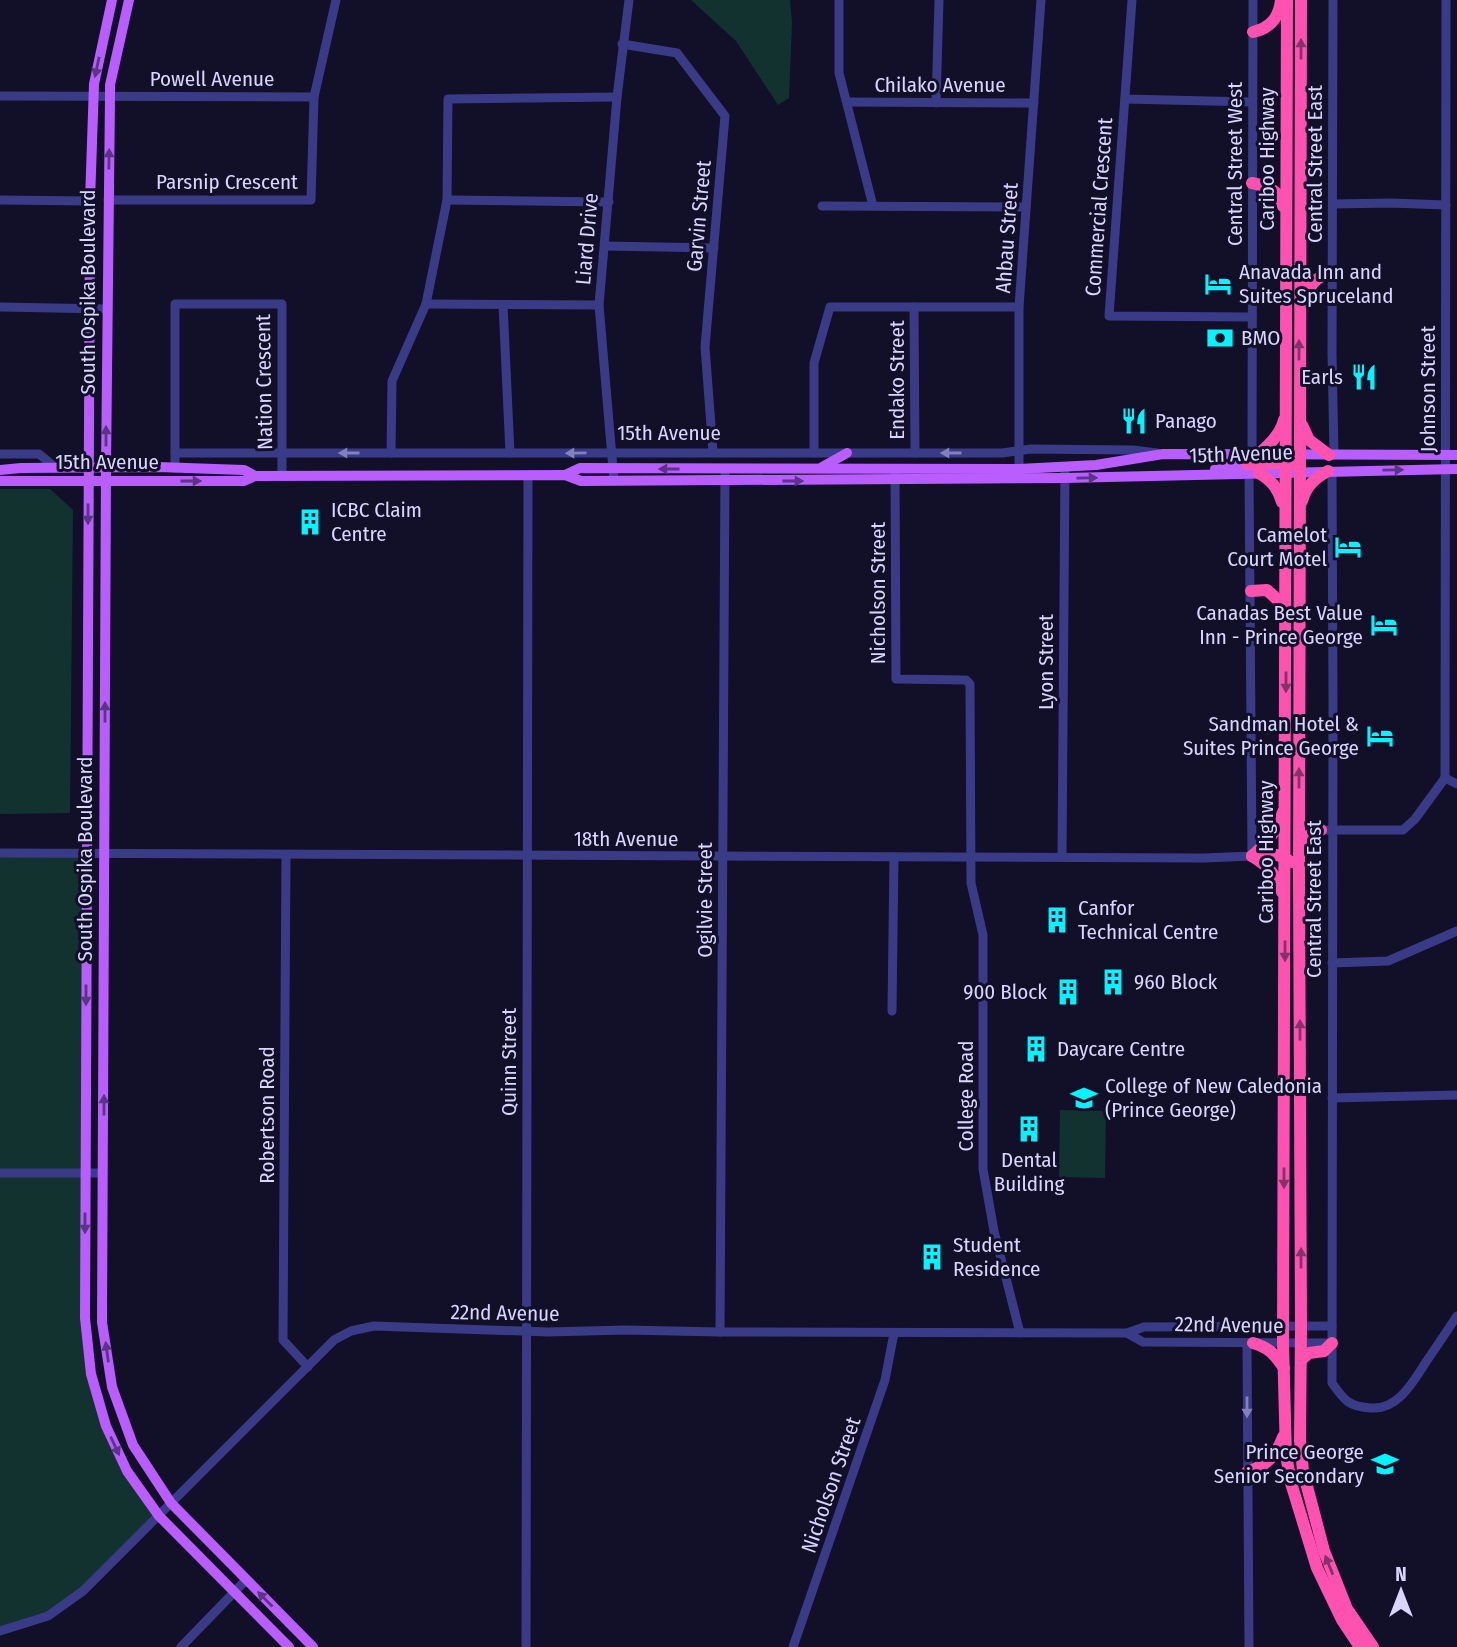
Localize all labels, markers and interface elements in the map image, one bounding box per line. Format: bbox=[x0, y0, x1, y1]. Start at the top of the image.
one-way arrow bbox=[1295, 38, 1307, 60]
one-way arrow bbox=[92, 56, 103, 78]
street label: Powell Avenue bbox=[150, 66, 274, 92]
street label: Chilako Avenue bbox=[874, 72, 1006, 98]
street label: Central Street West bbox=[1222, 82, 1248, 246]
street label: Central Street East bbox=[1302, 85, 1328, 243]
street label: Cariboo Highway bbox=[1254, 87, 1280, 231]
street label: Commercial Crescent bbox=[1080, 117, 1118, 297]
one-way arrow bbox=[103, 148, 114, 170]
street label: Garvin Street bbox=[681, 159, 717, 273]
street label: Parsnip Crescent bbox=[156, 169, 298, 195]
street label: Ahbau Street bbox=[990, 182, 1024, 294]
street label: South Ospika Boulevard bbox=[75, 189, 101, 395]
street label: Liard Drive bbox=[570, 192, 604, 286]
place label: Anavada Inn and Suites Spruceland bbox=[1239, 259, 1393, 309]
hotel icon: Anavada Inn and Suites Spruceland bbox=[1203, 269, 1233, 299]
street label: Nation Crescent bbox=[250, 314, 278, 450]
street label: Endako Street bbox=[884, 320, 910, 440]
bank icon: BMO bbox=[1205, 323, 1235, 353]
place label: BMO bbox=[1241, 325, 1280, 351]
street label: Johnson Street bbox=[1415, 326, 1441, 452]
one-way arrow bbox=[1294, 339, 1305, 361]
restaurant icon: Earls bbox=[1349, 362, 1379, 392]
place label: Earls bbox=[1301, 364, 1343, 390]
restaurant icon: Panago bbox=[1119, 406, 1149, 436]
place label: Panago bbox=[1155, 408, 1217, 434]
street label: 15th Avenue bbox=[617, 420, 721, 446]
one-way arrow bbox=[100, 424, 112, 446]
street label: 15th Avenue bbox=[1189, 439, 1293, 469]
one-way arrow bbox=[338, 447, 360, 459]
one-way arrow bbox=[565, 447, 587, 458]
one-way arrow bbox=[940, 447, 962, 459]
street label: 15th Avenue bbox=[55, 449, 159, 475]
one-way arrow bbox=[658, 463, 680, 475]
one-way arrow bbox=[1382, 464, 1404, 476]
one-way arrow bbox=[1076, 472, 1098, 484]
one-way arrow bbox=[180, 475, 202, 487]
one-way arrow bbox=[783, 475, 805, 487]
place label: ICBC Claim Centre bbox=[331, 497, 422, 547]
one-way arrow bbox=[82, 504, 94, 526]
building icon: ICBC Claim Centre bbox=[295, 507, 325, 537]
street label: Nicholson Street bbox=[865, 522, 891, 664]
place label: Camelot Court Motel bbox=[1227, 522, 1327, 572]
hotel icon: Camelot Court Motel bbox=[1333, 532, 1363, 562]
place label: Canadas Best Value Inn - Prince George bbox=[1196, 600, 1363, 650]
hotel icon: Canadas Best Value Inn - Prince George bbox=[1369, 610, 1399, 640]
street label: Lyon Street bbox=[1033, 614, 1059, 710]
one-way arrow bbox=[1280, 671, 1291, 693]
one-way arrow bbox=[99, 701, 111, 723]
place label: Sandman Hotel & Suites Prince George bbox=[1183, 711, 1359, 761]
hotel icon: Sandman Hotel & Suites Prince George bbox=[1365, 721, 1395, 751]
street label: South Ospika Boulevard bbox=[72, 756, 98, 962]
one-way arrow bbox=[1293, 767, 1305, 789]
street label: Cariboo Highway bbox=[1253, 780, 1279, 924]
street label: Central Street East bbox=[1301, 820, 1327, 978]
street label: 18th Avenue bbox=[574, 826, 678, 852]
street label: Ogilvie Street bbox=[692, 842, 718, 958]
place label: Canfor Technical Centre bbox=[1078, 895, 1218, 945]
building icon: Canfor Technical Centre bbox=[1042, 905, 1072, 935]
one-way arrow bbox=[1279, 940, 1291, 962]
building icon: 960 Block bbox=[1098, 967, 1128, 997]
place label: 960 Block bbox=[1134, 969, 1217, 995]
building icon: 900 Block bbox=[1053, 977, 1083, 1007]
place label: 900 Block bbox=[963, 979, 1047, 1005]
one-way arrow bbox=[80, 985, 92, 1007]
street label: Quinn Street bbox=[496, 1008, 522, 1116]
one-way arrow bbox=[1294, 1019, 1305, 1041]
building icon: Daycare Centre bbox=[1021, 1034, 1051, 1064]
place label: Daycare Centre bbox=[1057, 1036, 1185, 1062]
street label: College Road bbox=[953, 1040, 979, 1152]
street label: Robertson Road bbox=[254, 1046, 280, 1184]
place label: College of New Caledonia (Prince George) bbox=[1105, 1073, 1322, 1123]
school or university icon: College of New Caledonia (Prince George) bbox=[1069, 1083, 1099, 1113]
one-way arrow bbox=[98, 1093, 109, 1115]
building icon: Dental Building bbox=[1014, 1114, 1044, 1144]
place label: Dental Building bbox=[994, 1147, 1064, 1197]
one-way arrow bbox=[1278, 1167, 1290, 1189]
one-way arrow bbox=[79, 1212, 91, 1234]
place label: Student Residence bbox=[953, 1232, 1040, 1282]
building icon: Student Residence bbox=[917, 1242, 947, 1272]
one-way arrow bbox=[1295, 1246, 1307, 1268]
street label: 22nd Avenue bbox=[450, 1299, 560, 1327]
street label: 22nd Avenue bbox=[1174, 1311, 1284, 1339]
one-way arrow bbox=[101, 1341, 112, 1363]
one-way arrow bbox=[1241, 1397, 1253, 1419]
street label: Nicholson Street bbox=[796, 1413, 867, 1557]
one-way arrow bbox=[109, 1436, 121, 1456]
place label: Prince George Senior Secondary bbox=[1214, 1439, 1365, 1489]
school or university icon: Prince George Senior Secondary bbox=[1370, 1449, 1400, 1479]
one-way arrow bbox=[1324, 1555, 1335, 1576]
north arrow bbox=[1366, 1556, 1436, 1626]
text: N bbox=[1395, 1563, 1407, 1586]
one-way arrow bbox=[257, 1591, 274, 1607]

